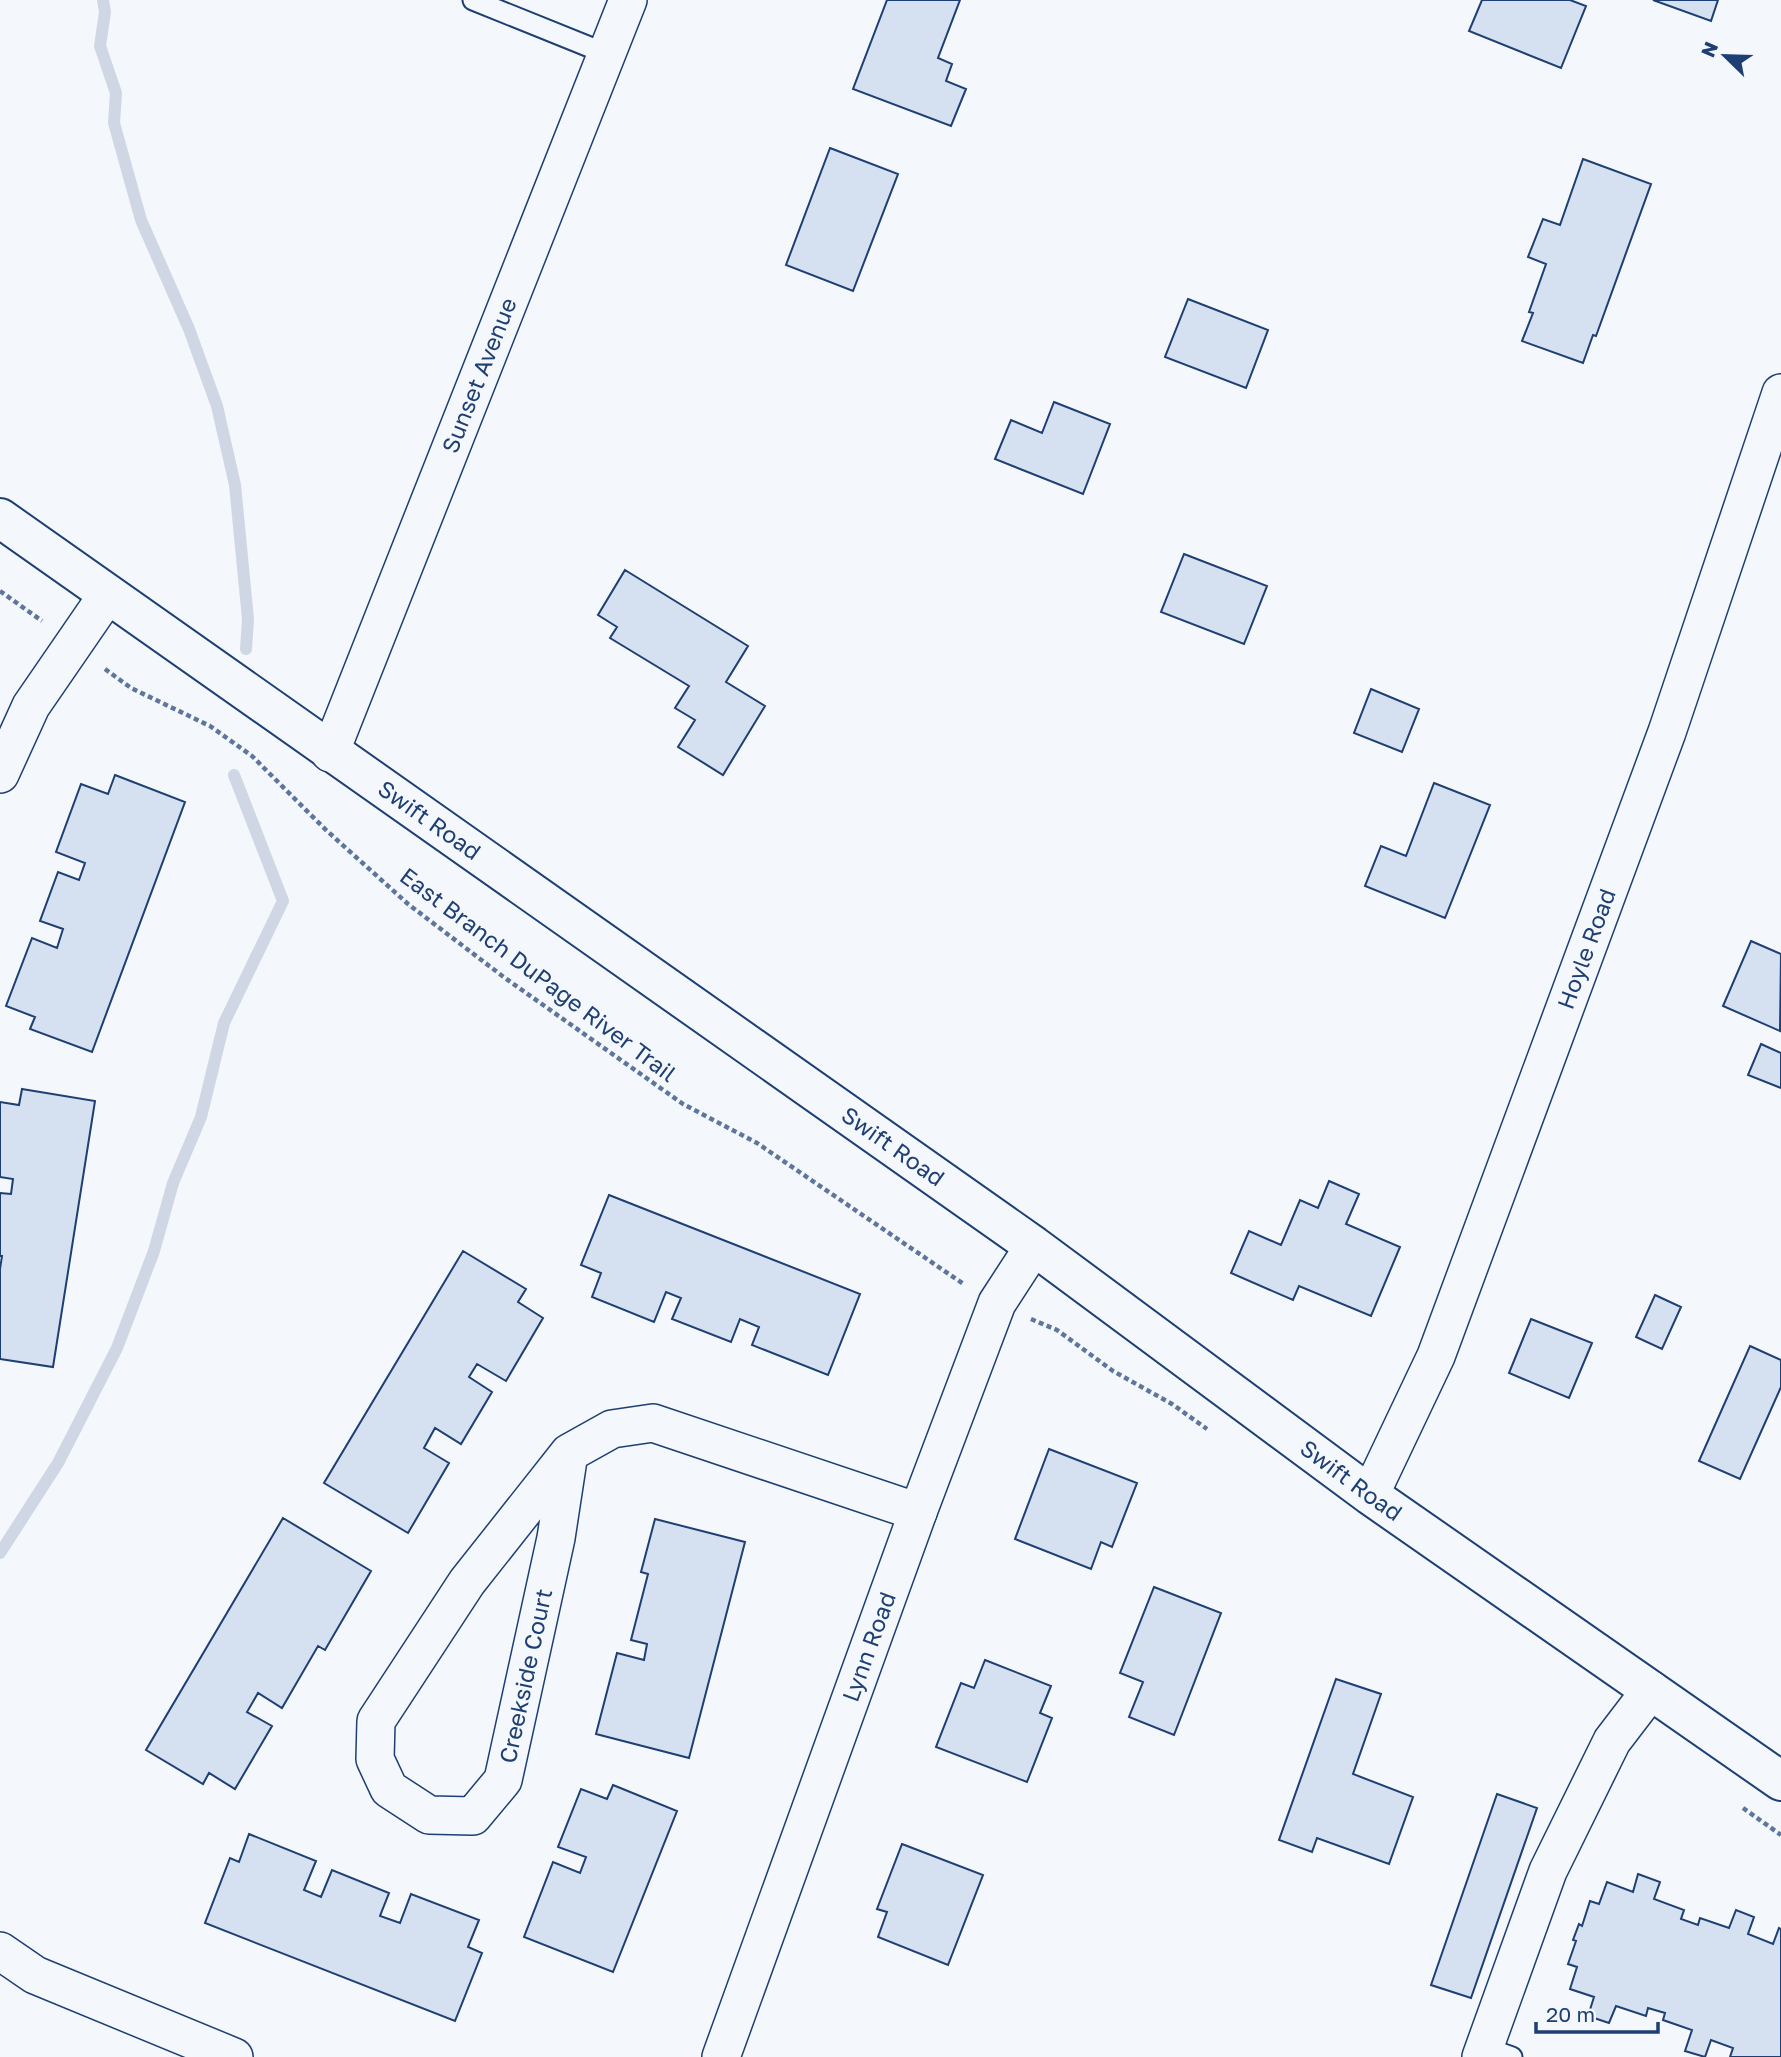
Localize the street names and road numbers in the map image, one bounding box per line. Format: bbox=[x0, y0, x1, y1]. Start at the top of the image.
street label: Sunset Avenue bbox=[435, 293, 522, 457]
street label: Swift Road bbox=[373, 774, 487, 865]
street label: East Branch DuPage River Trail bbox=[395, 861, 682, 1087]
street label: Hoyle Road bbox=[1551, 884, 1621, 1013]
street label: Swift Road bbox=[837, 1100, 950, 1192]
street label: Swift Road bbox=[1295, 1433, 1408, 1526]
street label: Creekside Court bbox=[493, 1586, 557, 1766]
street label: Lynn Road bbox=[836, 1588, 901, 1705]

